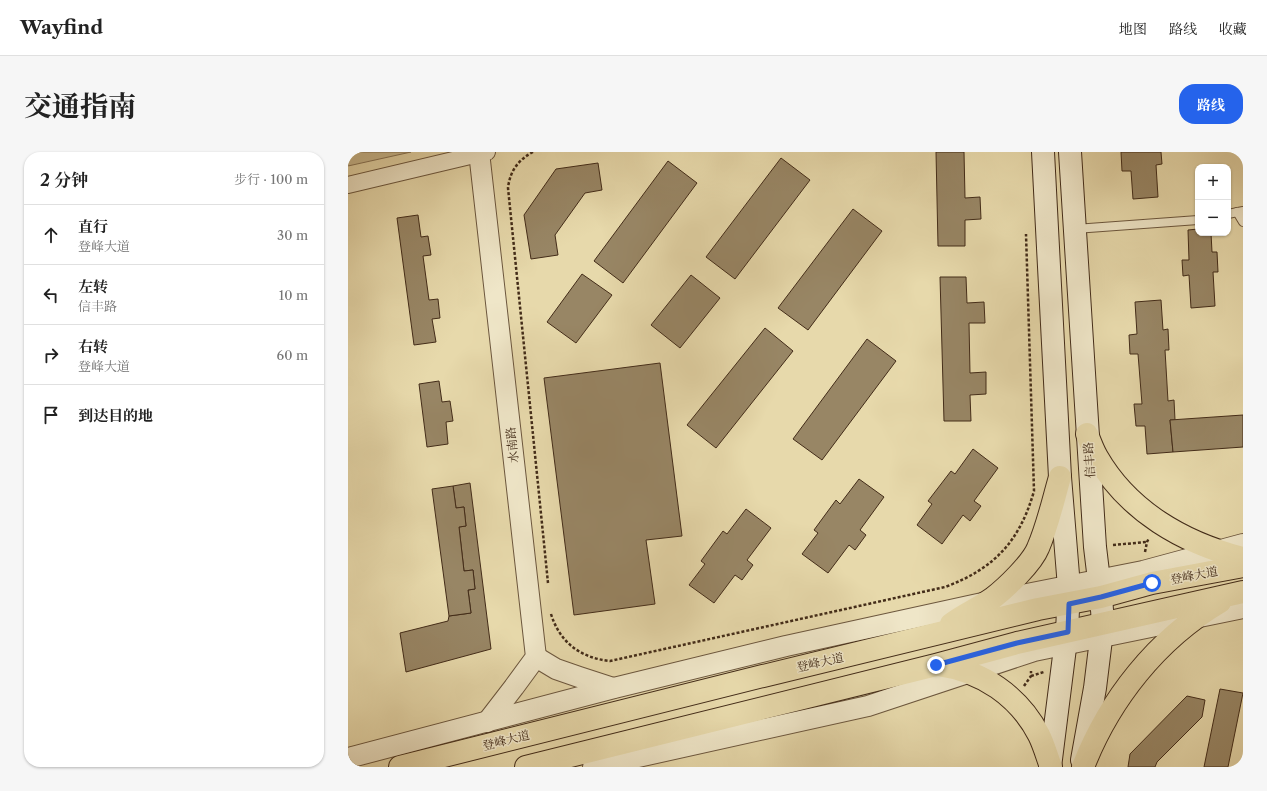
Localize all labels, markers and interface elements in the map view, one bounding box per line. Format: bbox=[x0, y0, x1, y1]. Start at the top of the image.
text: Wayfind bbox=[20, 16, 103, 39]
text: 地图 bbox=[1119, 20, 1147, 38]
text: 路线 bbox=[1169, 20, 1197, 38]
text: 收藏 bbox=[1219, 20, 1247, 38]
button: 路线 bbox=[1179, 84, 1243, 124]
text: 交通指南 bbox=[24, 89, 136, 123]
map controls bbox=[1195, 164, 1231, 236]
button: + bbox=[1195, 164, 1231, 200]
text: 2 分钟 bbox=[40, 170, 88, 190]
text: 步行 · 100 m bbox=[234, 171, 308, 187]
button: − bbox=[1195, 200, 1231, 236]
text: 直行 bbox=[78, 217, 108, 236]
icon: ahead bbox=[40, 224, 62, 246]
text: 30 m bbox=[277, 227, 308, 243]
text: 登峰大道 bbox=[78, 238, 130, 254]
text: 左转 bbox=[78, 277, 108, 296]
icon: left bbox=[40, 284, 62, 306]
text: 10 m bbox=[279, 287, 308, 303]
text: 信丰路 bbox=[78, 298, 117, 314]
text: 右转 bbox=[78, 337, 108, 356]
icon: right bbox=[40, 344, 62, 366]
text: 60 m bbox=[277, 347, 308, 363]
text: 登峰大道 bbox=[78, 358, 130, 374]
icon: arrive bbox=[40, 404, 62, 426]
text: 到达目的地 bbox=[78, 406, 153, 425]
street label: 水南路 bbox=[503, 426, 521, 464]
street label: 信丰路 bbox=[1080, 442, 1098, 478]
street label: 登峰大道 bbox=[1169, 563, 1219, 587]
route start bbox=[1143, 574, 1161, 592]
street label: 登峰大道 bbox=[795, 649, 845, 675]
route end bbox=[927, 656, 945, 674]
street label: 登峰大道 bbox=[481, 727, 531, 753]

